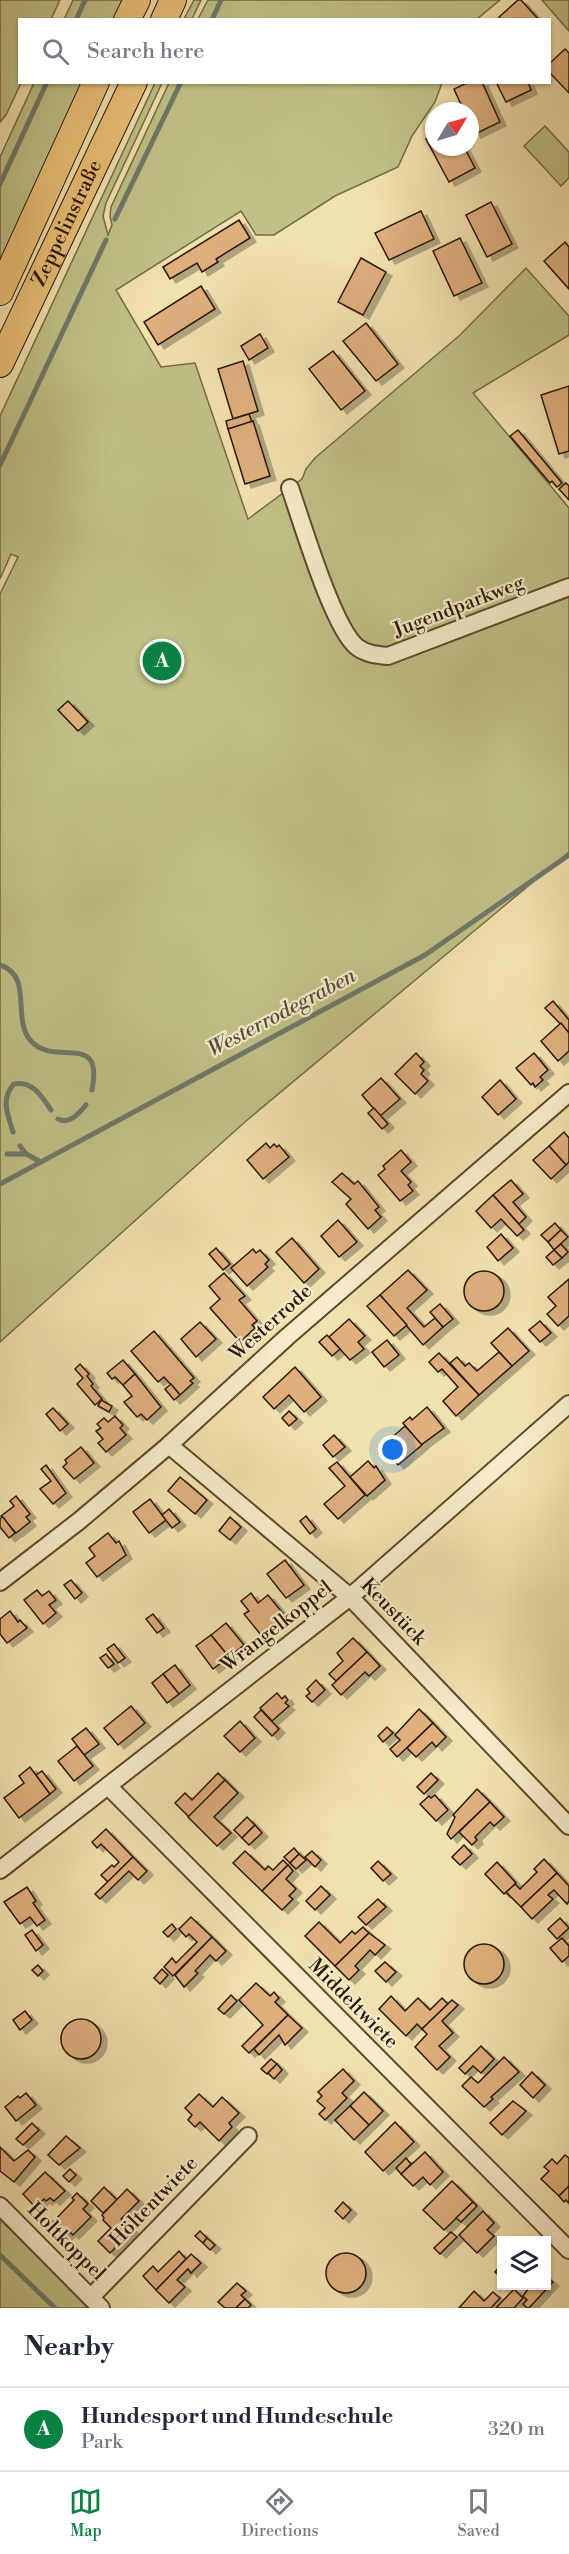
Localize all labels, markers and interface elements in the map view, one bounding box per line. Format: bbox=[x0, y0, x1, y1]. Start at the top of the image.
search box bbox=[18, 18, 551, 84]
icon: search bbox=[39, 35, 72, 68]
text: Search here bbox=[87, 38, 204, 65]
north arrow bbox=[425, 102, 479, 156]
street label: Zeppelinstraße bbox=[26, 156, 108, 290]
street label: Jugendparkweg bbox=[389, 570, 529, 644]
pin: A bbox=[142, 638, 182, 684]
water label: Westerrodegraben bbox=[204, 963, 361, 1063]
street label: Westerrode bbox=[224, 1279, 318, 1367]
your location bbox=[378, 1435, 407, 1464]
street label: Keustück bbox=[355, 1573, 432, 1652]
street label: Wrangelkoppel bbox=[215, 1576, 338, 1679]
street label: Middeltwiete bbox=[303, 1954, 403, 2054]
street label: Höltentwiete bbox=[104, 2151, 204, 2253]
street label: Holtkoppel bbox=[22, 2198, 111, 2287]
map controls bbox=[497, 2236, 551, 2290]
button: layers bbox=[497, 2236, 551, 2290]
text: Nearby bbox=[24, 2331, 114, 2363]
text: Hundesport und Hundeschule bbox=[81, 2403, 393, 2430]
text: A bbox=[36, 2417, 51, 2442]
text: 320 m bbox=[488, 2417, 545, 2442]
text: Park bbox=[81, 2430, 123, 2455]
tab: Map bbox=[69, 2485, 102, 2541]
tab: Directions bbox=[241, 2485, 319, 2541]
tab: Saved bbox=[457, 2485, 500, 2541]

